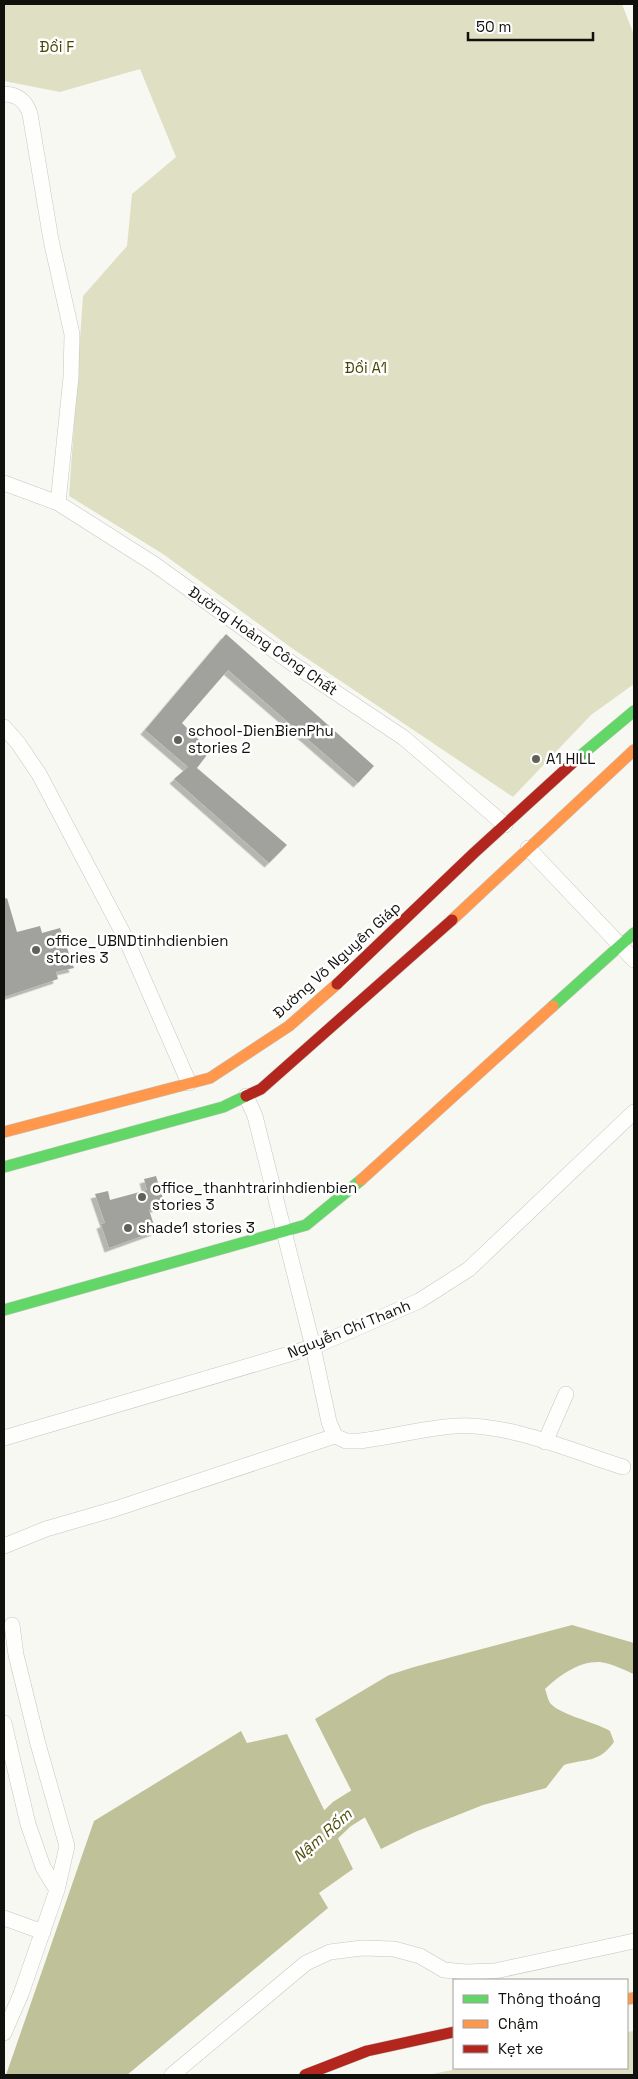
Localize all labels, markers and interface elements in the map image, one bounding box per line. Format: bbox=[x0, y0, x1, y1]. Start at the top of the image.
scale bar bbox=[468, 10, 593, 42]
text: 50 m bbox=[476, 17, 511, 36]
park label: Đồi F bbox=[40, 37, 74, 56]
park label: Đồi A1 bbox=[345, 358, 387, 377]
street label: Đường Hoàng Công Chất bbox=[185, 582, 342, 699]
place label: school-DienBienPhu stories 2 bbox=[188, 721, 334, 757]
marker: school-DienBienPhu stories 2 bbox=[172, 734, 184, 746]
place label: A1 HILL bbox=[546, 749, 595, 768]
marker: A1 HILL bbox=[530, 753, 542, 765]
street label: Đường Võ Nguyên Giáp bbox=[269, 897, 404, 1022]
place label: office_UBNDtinhdienbien stories 3 bbox=[46, 931, 228, 967]
marker: office_UBNDtinhdienbien stories 3 bbox=[30, 944, 42, 956]
place label: office_thanhtrarinhdienbien stories 3 bbox=[152, 1178, 357, 1214]
marker: office_thanhtrarinhdienbien stories 3 bbox=[136, 1191, 148, 1203]
place label: shade1 stories 3 bbox=[138, 1218, 255, 1237]
marker: shade1 stories 3 bbox=[122, 1222, 134, 1234]
street label: Nguyễn Chí Thanh bbox=[285, 1295, 413, 1362]
water label: Nậm Rốm bbox=[288, 1803, 357, 1867]
legend bbox=[453, 1979, 628, 2069]
text: Thông thoáng bbox=[498, 1989, 601, 2008]
text: Chậm bbox=[498, 2014, 538, 2033]
text: Kẹt xe bbox=[498, 2039, 544, 2058]

